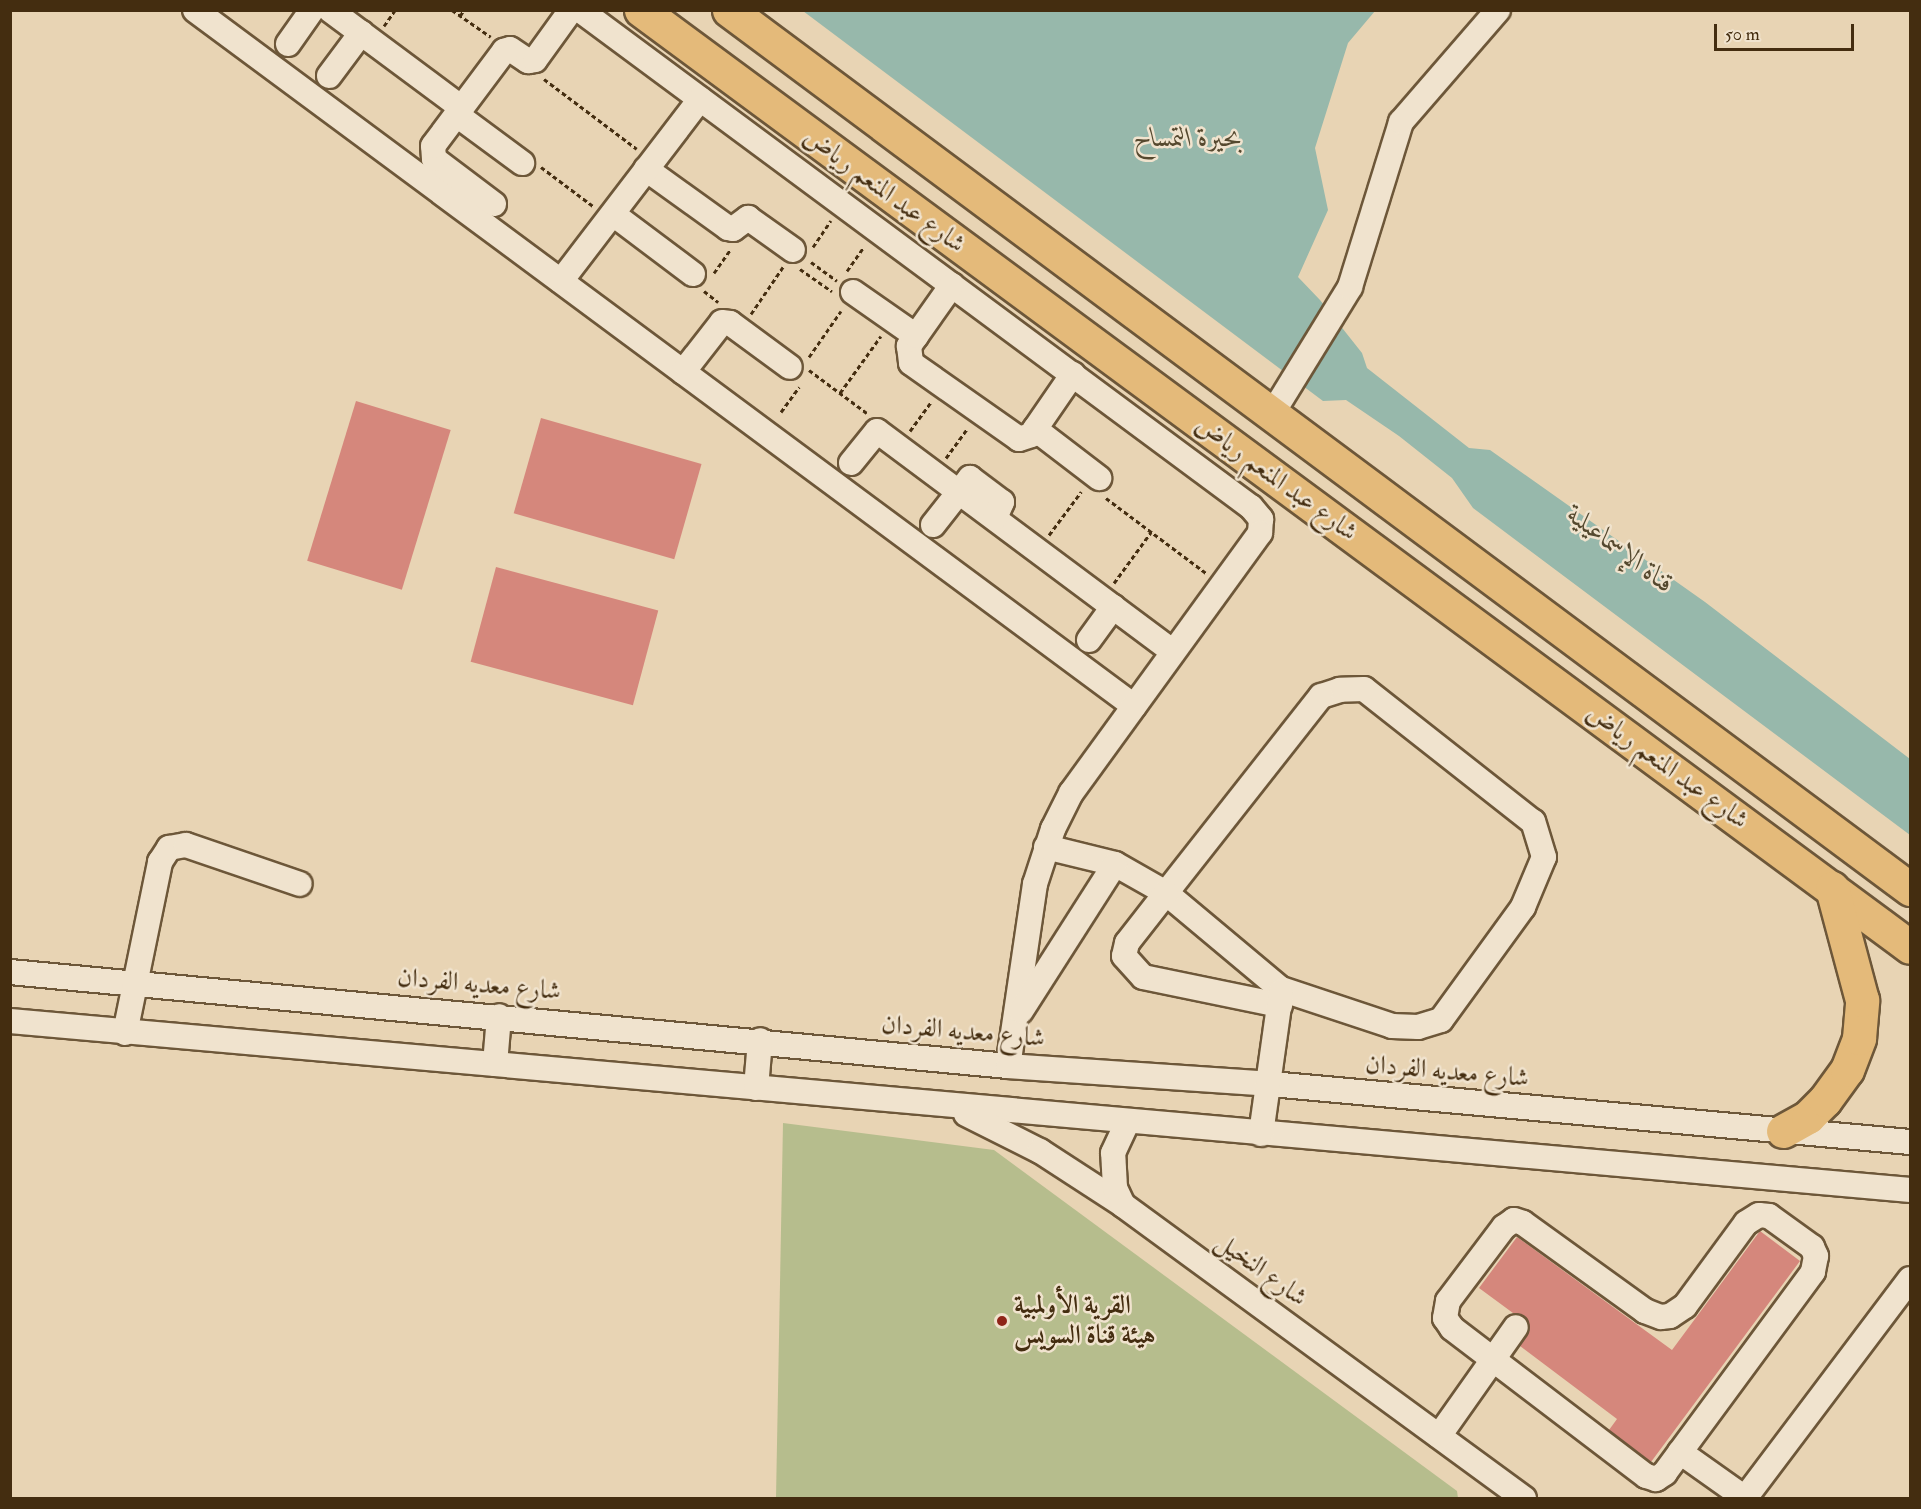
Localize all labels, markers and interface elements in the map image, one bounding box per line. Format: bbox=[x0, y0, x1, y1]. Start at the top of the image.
scale bar bbox=[1717, 12, 1856, 50]
text: 50 m bbox=[1725, 23, 1760, 46]
street label: شارع عبد المنعم رياض bbox=[797, 122, 971, 260]
water label: بحيرة التمساح bbox=[1133, 122, 1243, 154]
street label: شارع عبد المنعم رياض bbox=[1189, 410, 1363, 548]
water label: قناة الإسماعيلية bbox=[1561, 498, 1681, 600]
street label: شارع عبد المنعم رياض bbox=[1580, 698, 1754, 836]
street label: شارع معديه الفردان bbox=[396, 962, 562, 1008]
street label: شارع معديه الفردان bbox=[880, 1009, 1046, 1055]
street label: شارع معديه الفردان bbox=[1364, 1049, 1530, 1095]
street label: شارع النخيل bbox=[1209, 1226, 1313, 1314]
place label: القرية الأولمبية هيئة قناة السويس bbox=[1014, 1290, 1156, 1352]
marker: القرية الأولمبية هيئة قناة السويس bbox=[995, 1314, 1009, 1328]

